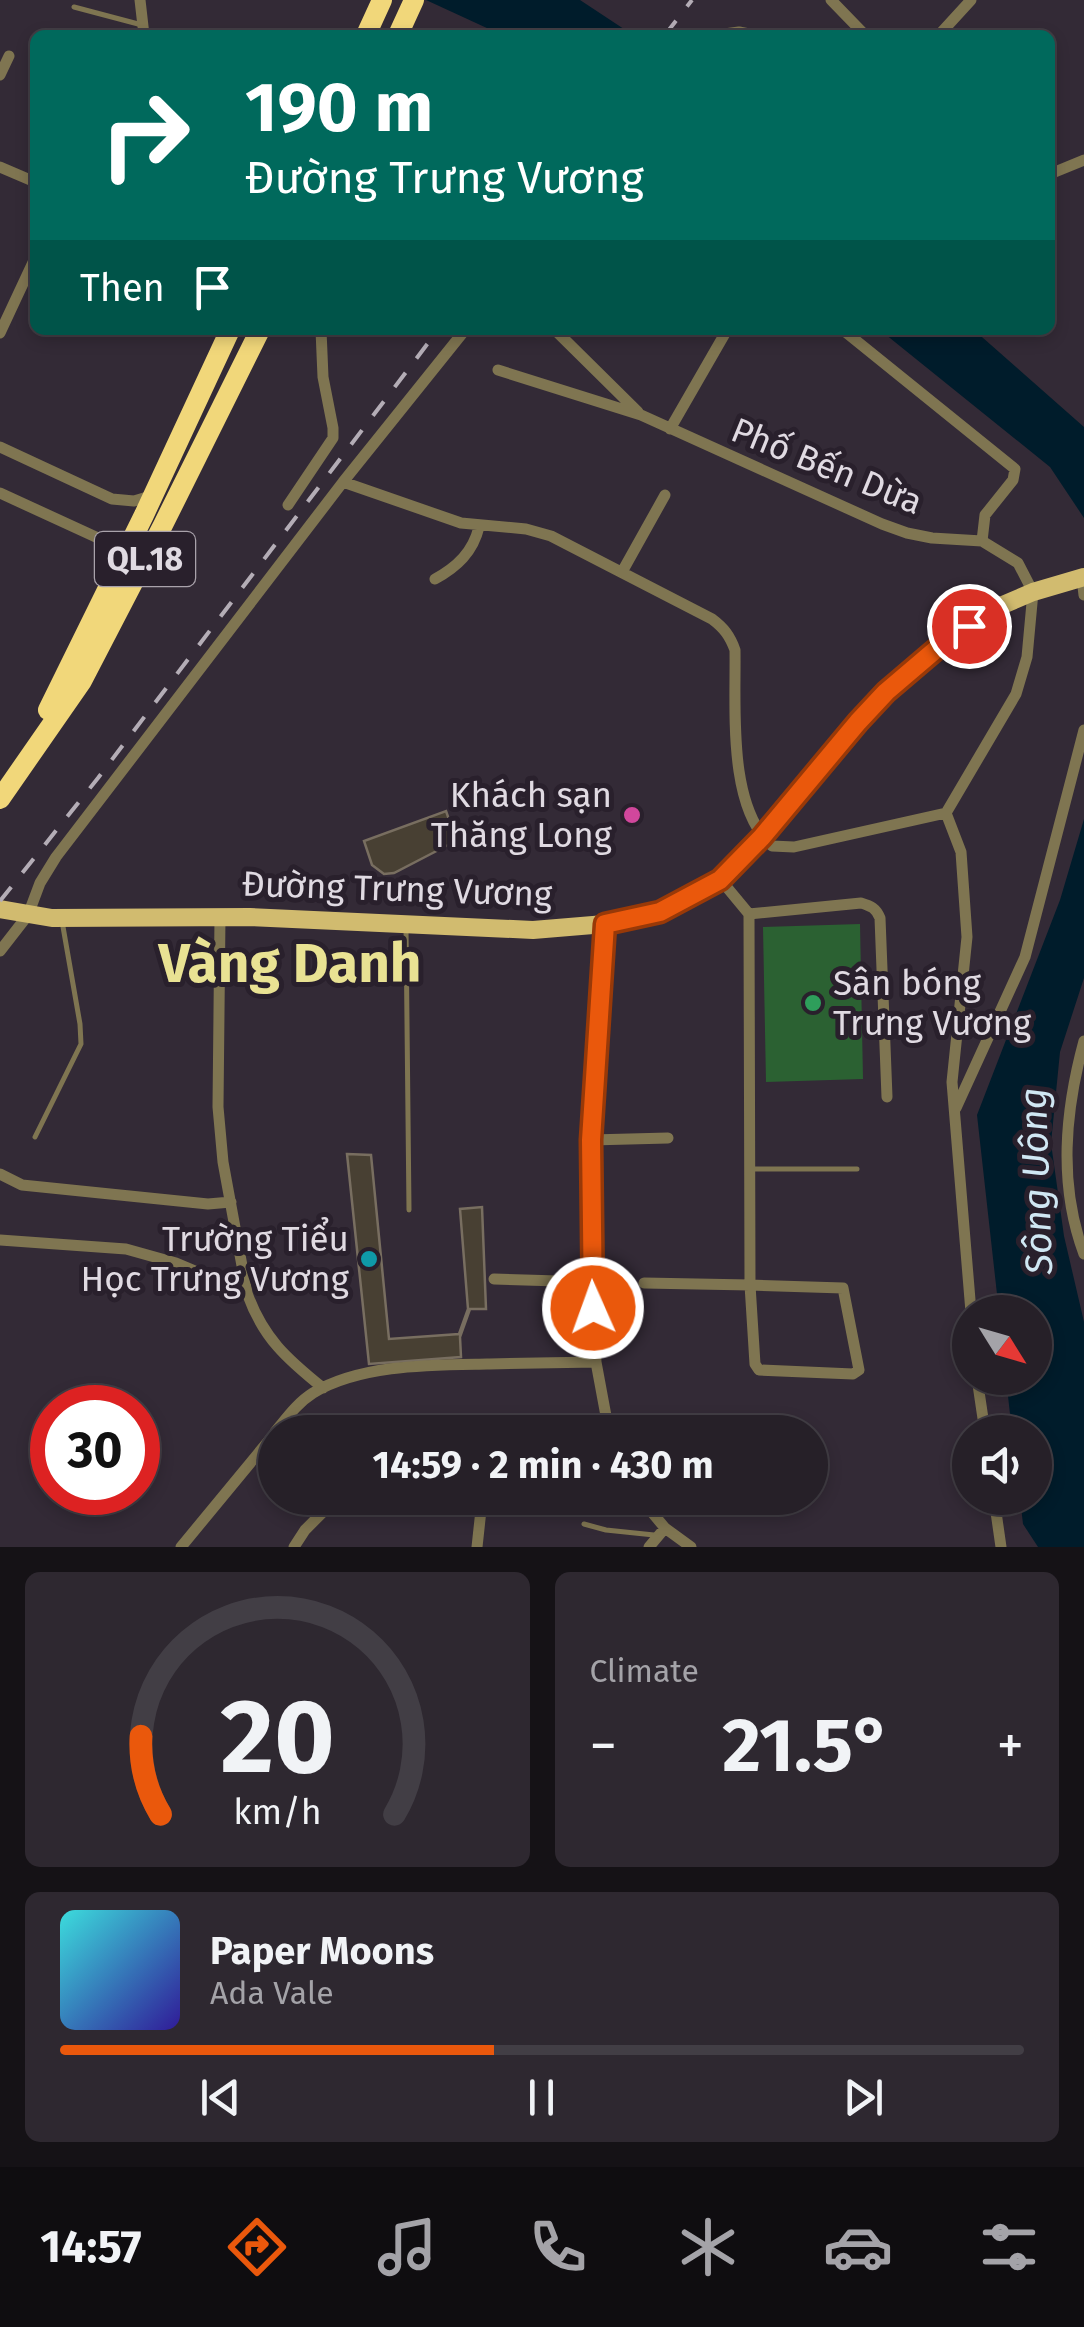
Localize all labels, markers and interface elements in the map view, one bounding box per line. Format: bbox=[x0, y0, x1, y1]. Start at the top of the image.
text: 190 m bbox=[245, 66, 433, 150]
icon: right bbox=[80, 70, 210, 200]
text: Đường Trưng Vương bbox=[245, 151, 644, 205]
icon: arrive bbox=[185, 260, 240, 315]
text: Then bbox=[80, 265, 165, 311]
street label: Phố Bến Dừa bbox=[725, 409, 929, 523]
road number: QL.18 bbox=[95, 532, 195, 586]
pin bbox=[927, 584, 1012, 669]
icon: arrive bbox=[942, 599, 997, 654]
place label: Khách sạn Thăng Long bbox=[431, 774, 613, 856]
marker: Khách sạn Thăng Long bbox=[621, 804, 643, 826]
street label: Đường Trưng Vương bbox=[241, 863, 554, 915]
district label: Vàng Danh bbox=[157, 931, 422, 997]
place label: Sân bóng Trưng Vương bbox=[833, 962, 1032, 1044]
marker: Sân bóng Trưng Vương bbox=[802, 992, 824, 1014]
water label: Sông Uông bbox=[1010, 1087, 1062, 1276]
place label: Trường Tiểu Học Trưng Vương bbox=[81, 1217, 350, 1300]
marker: Trường Tiểu Học Trưng Vương bbox=[358, 1248, 380, 1270]
position arrow bbox=[541, 1256, 645, 1360]
north arrow bbox=[952, 1295, 1052, 1395]
map controls bbox=[952, 1295, 1052, 1515]
speed limit sign: 30 bbox=[30, 1385, 160, 1515]
button: sound bbox=[952, 1415, 1052, 1515]
text: 14:59 · 2 min · 430 m bbox=[372, 1442, 714, 1488]
text: Climate bbox=[590, 1652, 699, 1690]
text: 20 bbox=[220, 1675, 335, 1800]
text: 21.5° bbox=[722, 1701, 891, 1791]
text: − bbox=[590, 1713, 617, 1779]
text: + bbox=[997, 1713, 1024, 1779]
text: km/h bbox=[233, 1791, 321, 1833]
text: Paper Moons bbox=[210, 1928, 434, 1974]
text: Ada Vale bbox=[210, 1974, 334, 2012]
icon: previous bbox=[193, 2070, 248, 2125]
icon: pause bbox=[514, 2070, 569, 2125]
icon: next bbox=[836, 2070, 891, 2125]
icon: directions bbox=[222, 2212, 292, 2282]
icon: music bbox=[372, 2212, 442, 2282]
icon: phone bbox=[523, 2212, 593, 2282]
icon: climate bbox=[673, 2212, 743, 2282]
icon: car bbox=[823, 2212, 893, 2282]
icon: filters bbox=[974, 2212, 1044, 2282]
text: 14:57 bbox=[40, 2220, 142, 2274]

